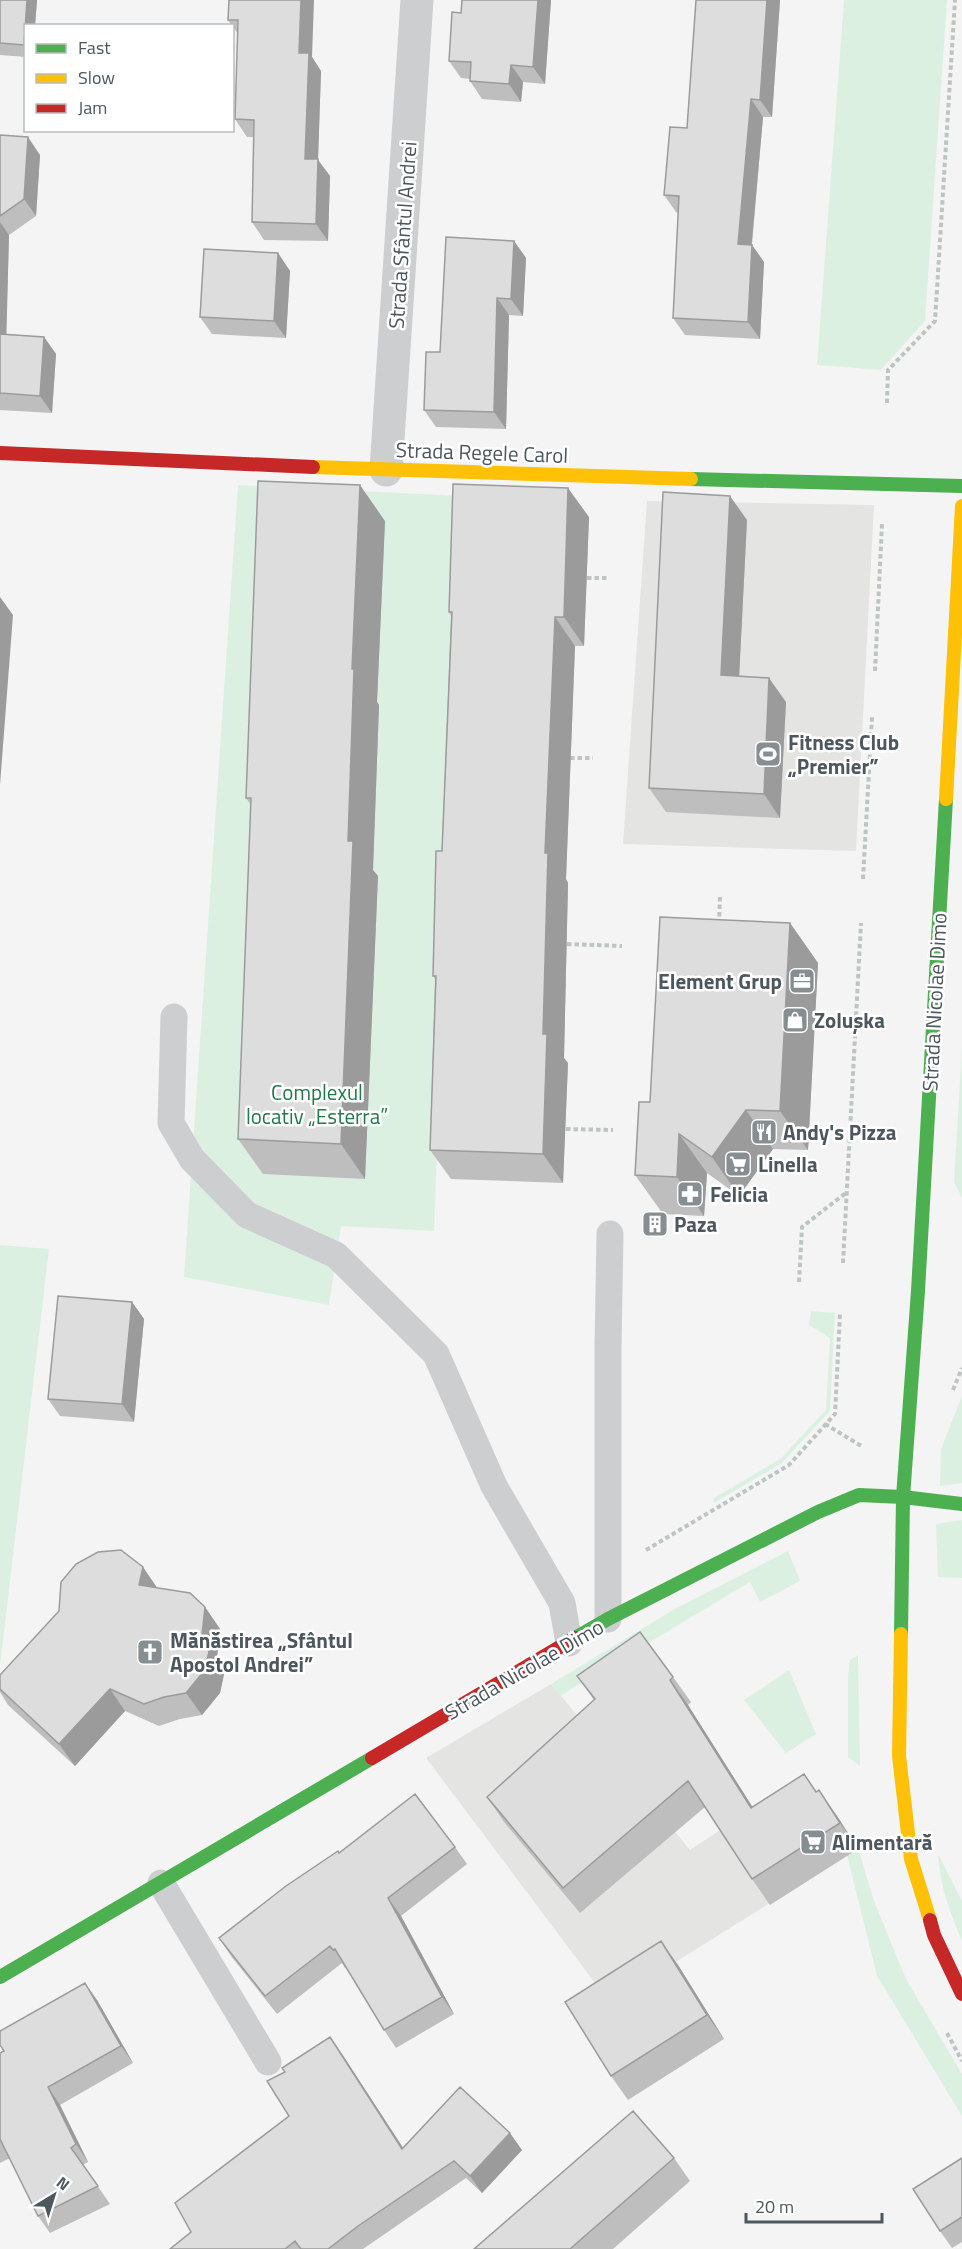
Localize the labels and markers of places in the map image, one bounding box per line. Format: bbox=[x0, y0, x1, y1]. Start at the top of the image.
place label: Fitness Club „Premier” bbox=[787, 726, 899, 782]
sports icon: Fitness Club „Premier” bbox=[753, 739, 783, 769]
place label: Element Grup bbox=[658, 965, 782, 997]
office icon: Element Grup bbox=[787, 966, 817, 996]
place label: Zolușka bbox=[814, 1004, 885, 1036]
shop icon: Zolușka bbox=[780, 1005, 810, 1035]
place label: Andy's Pizza bbox=[783, 1116, 897, 1148]
restaurant icon: Andy's Pizza bbox=[749, 1117, 779, 1147]
place label: Linella bbox=[758, 1148, 818, 1180]
supermarket icon: Linella bbox=[723, 1149, 753, 1179]
place label: Felicia bbox=[710, 1178, 768, 1210]
pharmacy icon: Felicia bbox=[675, 1179, 705, 1209]
place label: Paza bbox=[674, 1208, 718, 1240]
building icon: Paza bbox=[640, 1209, 670, 1239]
place label: Mănăstirea „Sfântul Apostol Andrei” bbox=[170, 1624, 353, 1680]
church icon: Mănăstirea „Sfântul Apostol Andrei” bbox=[135, 1637, 165, 1667]
place label: Alimentară bbox=[832, 1826, 933, 1858]
supermarket icon: Alimentară bbox=[798, 1827, 828, 1857]

